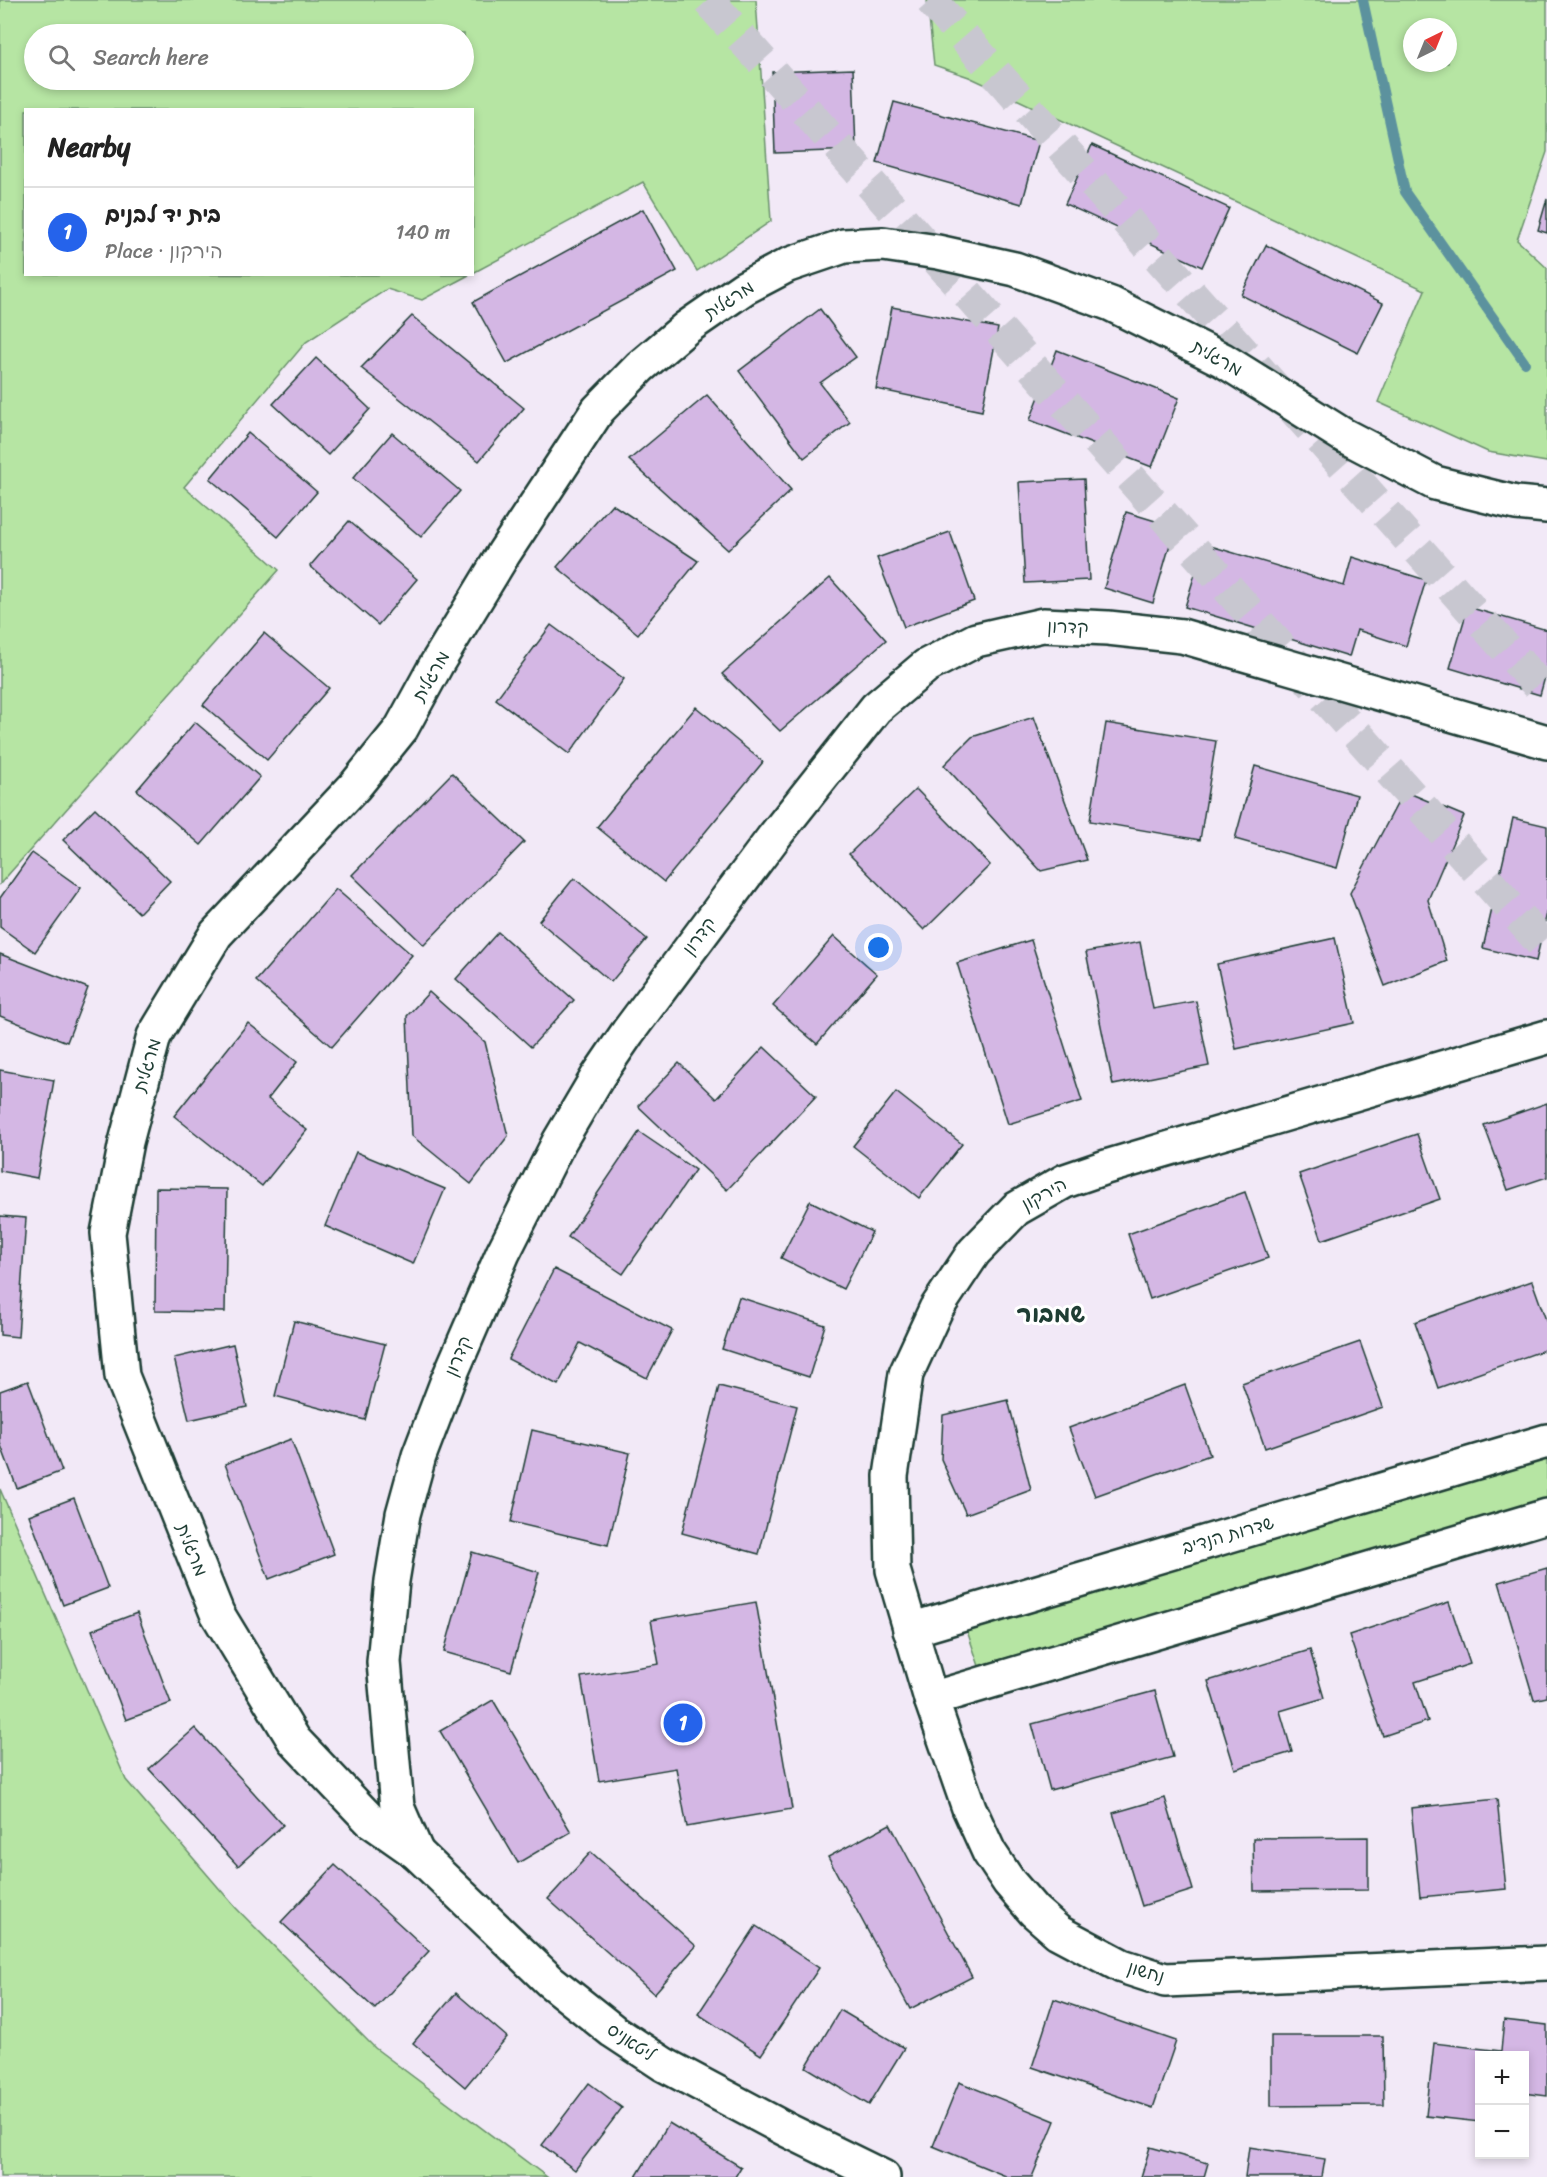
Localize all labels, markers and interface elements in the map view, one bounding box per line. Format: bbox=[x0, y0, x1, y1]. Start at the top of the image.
north arrow bbox=[1403, 18, 1457, 72]
search box bbox=[24, 24, 474, 90]
text: Search here bbox=[93, 38, 209, 77]
icon: search bbox=[45, 41, 78, 74]
text: Nearby bbox=[48, 124, 130, 170]
text: בית יד לבנים bbox=[105, 195, 221, 234]
text: 1 bbox=[63, 215, 72, 250]
text: 140 m bbox=[396, 215, 450, 250]
text: Place · הירקון bbox=[105, 234, 223, 269]
street label: מרגלית bbox=[696, 272, 761, 329]
street label: מרגלית bbox=[1184, 330, 1249, 385]
street label: קדרון bbox=[1047, 610, 1089, 644]
street label: מרגלית bbox=[403, 644, 459, 709]
street label: קדרון bbox=[674, 910, 724, 962]
your location bbox=[864, 933, 893, 962]
street label: מרגלית bbox=[123, 1034, 170, 1097]
street label: הירקון bbox=[1015, 1168, 1073, 1220]
district label: שמבור bbox=[1017, 1293, 1085, 1335]
street label: קדרון bbox=[435, 1331, 481, 1381]
street label: שדרות הנדיב bbox=[1178, 1507, 1278, 1563]
street label: מרגלית bbox=[167, 1518, 217, 1581]
pin: 1 bbox=[664, 1700, 702, 1746]
street label: נחשון bbox=[1123, 1951, 1169, 1993]
street label: ליטאניס bbox=[600, 2014, 663, 2071]
map controls bbox=[1475, 2051, 1529, 2159]
button: + bbox=[1475, 2051, 1529, 2105]
button: − bbox=[1475, 2105, 1529, 2159]

